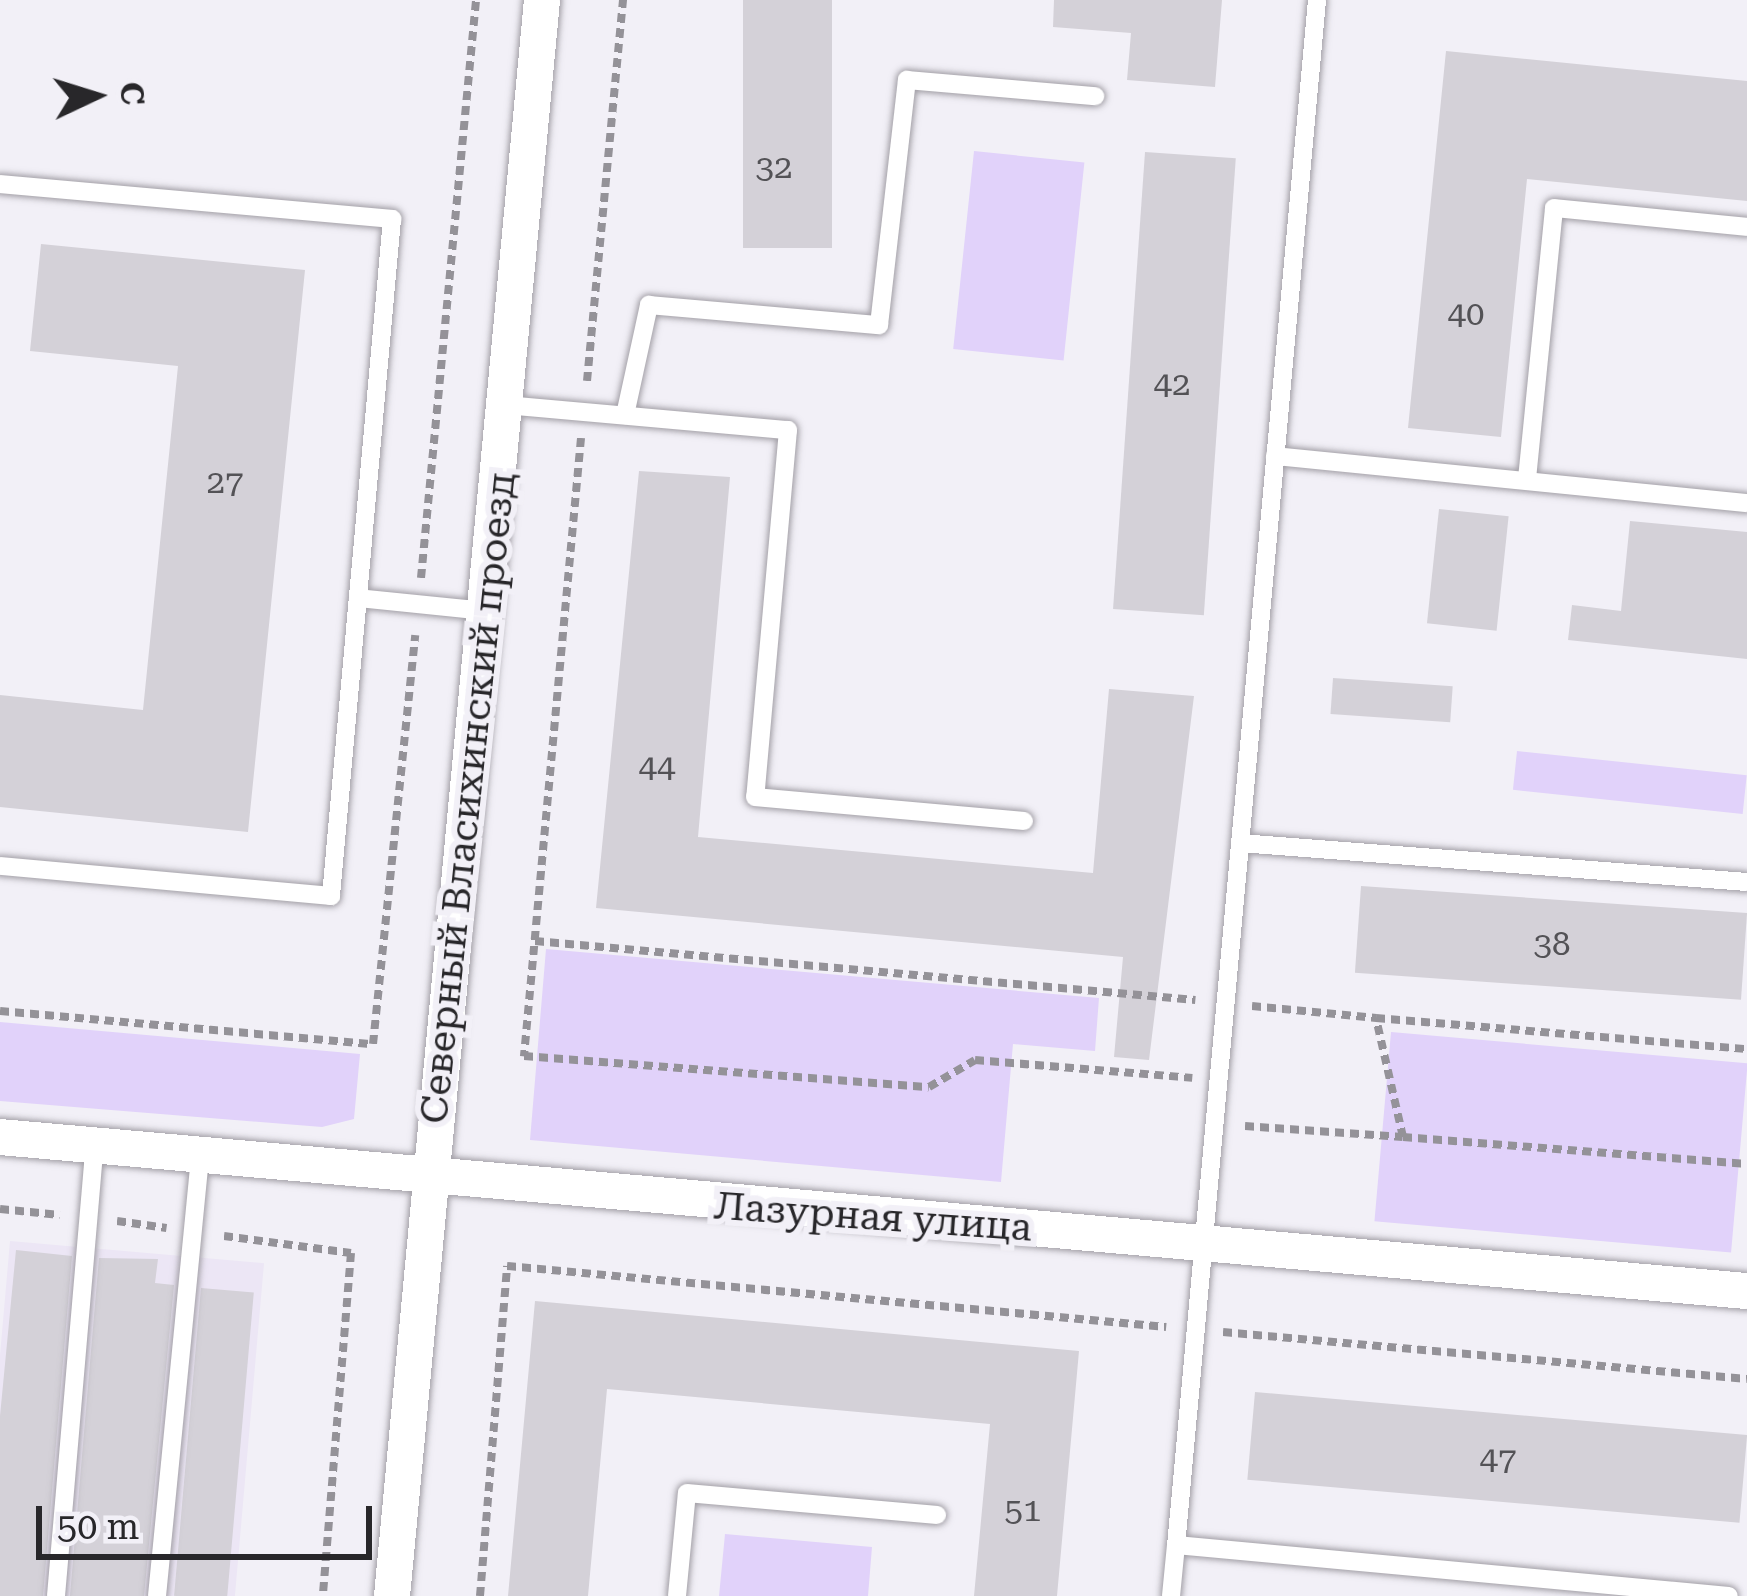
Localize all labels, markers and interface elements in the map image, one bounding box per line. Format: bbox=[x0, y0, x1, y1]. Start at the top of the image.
north arrow bbox=[36, 36, 156, 156]
text: С bbox=[112, 81, 153, 106]
house number: 32 bbox=[756, 147, 792, 187]
house number: 40 bbox=[1448, 294, 1484, 334]
house number: 42 bbox=[1154, 364, 1190, 404]
house number: 27 bbox=[207, 462, 243, 502]
street label: Северный Власихинский проезд bbox=[411, 470, 525, 1126]
house number: 44 bbox=[639, 747, 675, 787]
house number: 38 bbox=[1534, 924, 1570, 964]
street label: Лазурная улица bbox=[713, 1183, 1033, 1251]
house number: 47 bbox=[1480, 1439, 1516, 1479]
scale bar bbox=[42, 1482, 378, 1556]
house number: 51 bbox=[1005, 1490, 1041, 1530]
text: 50 m bbox=[57, 1506, 139, 1548]

